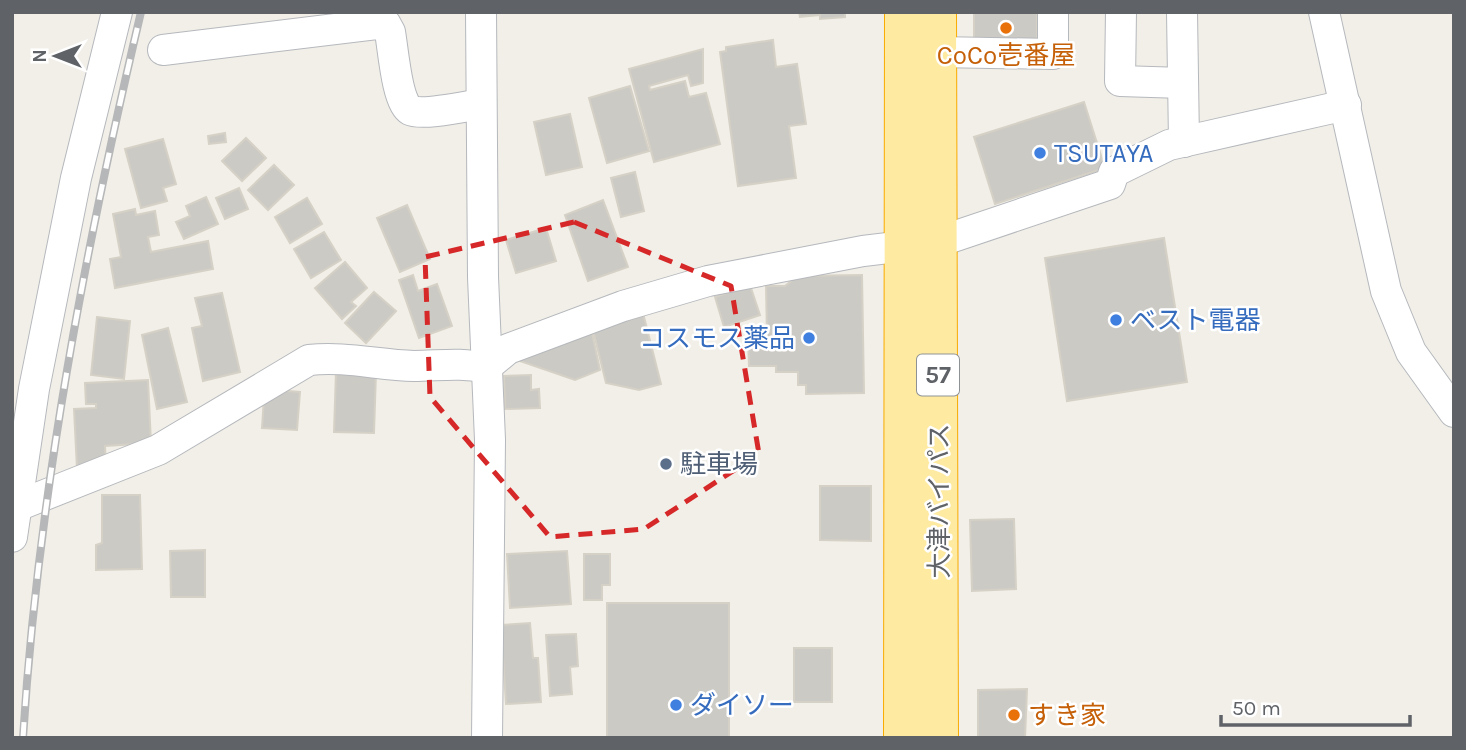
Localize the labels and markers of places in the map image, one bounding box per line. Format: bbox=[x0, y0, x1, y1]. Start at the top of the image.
marker: CoCo壱番屋 bbox=[998, 20, 1014, 36]
place label: CoCo壱番屋 bbox=[937, 40, 1075, 71]
place label: TSUTAYA bbox=[1054, 138, 1153, 169]
marker: TSUTAYA bbox=[1032, 145, 1048, 161]
place label: ベスト電器 bbox=[1130, 305, 1261, 336]
marker: ベスト電器 bbox=[1108, 312, 1124, 328]
place label: コスモス薬品 bbox=[639, 323, 795, 354]
marker: コスモス薬品 bbox=[801, 330, 817, 346]
place label: 駐車場 bbox=[680, 449, 758, 480]
marker: 駐車場 bbox=[658, 456, 674, 472]
place label: ダイソー bbox=[690, 690, 794, 721]
marker: ダイソー bbox=[668, 697, 684, 713]
place label: すき家 bbox=[1028, 700, 1106, 731]
marker: すき家 bbox=[1006, 707, 1022, 723]

